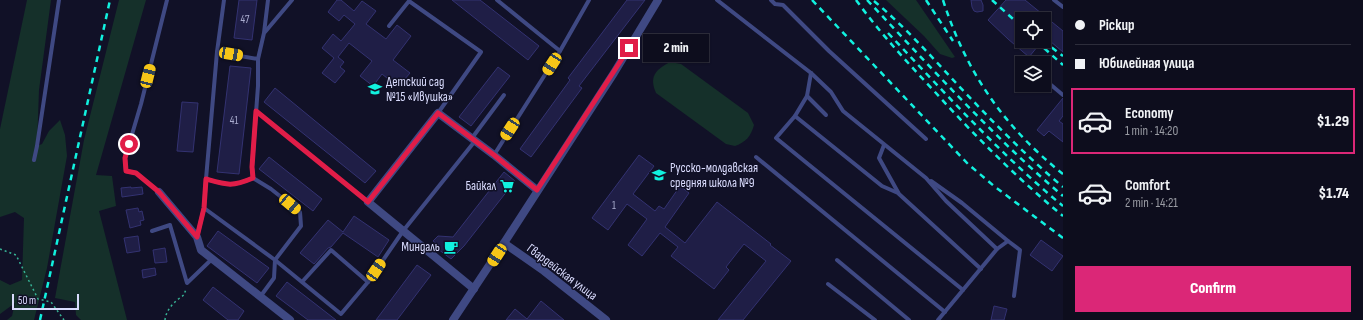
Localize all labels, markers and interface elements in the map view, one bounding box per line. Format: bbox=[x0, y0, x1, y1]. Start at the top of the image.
map controls bbox=[1015, 12, 1051, 92]
button: locate bbox=[1015, 12, 1051, 48]
house number: 47 bbox=[241, 13, 250, 26]
text: Pickup bbox=[1099, 16, 1135, 35]
callout: 2 min bbox=[643, 34, 709, 62]
route end bbox=[620, 39, 638, 57]
text: 2 min bbox=[663, 40, 689, 56]
car bbox=[218, 46, 244, 62]
car bbox=[540, 51, 564, 77]
text: Юбилейная улица bbox=[1099, 54, 1194, 73]
button: layers bbox=[1015, 56, 1051, 92]
car bbox=[139, 63, 157, 89]
place label: Детский сад №15 «Ивушка» bbox=[386, 74, 453, 105]
school or university icon: Детский сад №15 «Ивушка» bbox=[367, 81, 383, 97]
icon: car bbox=[1077, 103, 1113, 139]
text: Economy bbox=[1125, 104, 1174, 123]
text: $1.29 bbox=[1317, 112, 1349, 131]
house number: 41 bbox=[230, 114, 238, 127]
car bbox=[498, 116, 522, 142]
text: 1 min · 14:20 bbox=[1125, 123, 1178, 139]
route start bbox=[120, 135, 138, 153]
place label: Русско-молдавская средняя школа №9 bbox=[670, 160, 758, 191]
school or university icon: Русско-молдавская средняя школа №9 bbox=[651, 167, 667, 183]
icon: car bbox=[1077, 175, 1113, 211]
text: Comfort bbox=[1125, 176, 1170, 195]
place label: Байкал bbox=[466, 178, 496, 194]
supermarket icon: Байкал bbox=[499, 178, 515, 194]
text: $1.74 bbox=[1319, 184, 1349, 203]
car bbox=[277, 192, 303, 216]
text: 2 min · 14:21 bbox=[1125, 195, 1178, 211]
house number: 1 bbox=[612, 199, 616, 212]
place label: Миндаль bbox=[401, 239, 440, 255]
cafe icon: Миндаль bbox=[443, 239, 459, 255]
street label: Гвардейская улица bbox=[524, 240, 600, 304]
car bbox=[485, 242, 509, 268]
car bbox=[364, 257, 388, 283]
button: Confirm bbox=[1075, 266, 1351, 312]
scale bar bbox=[12, 292, 79, 311]
text: 50 m bbox=[18, 294, 36, 307]

